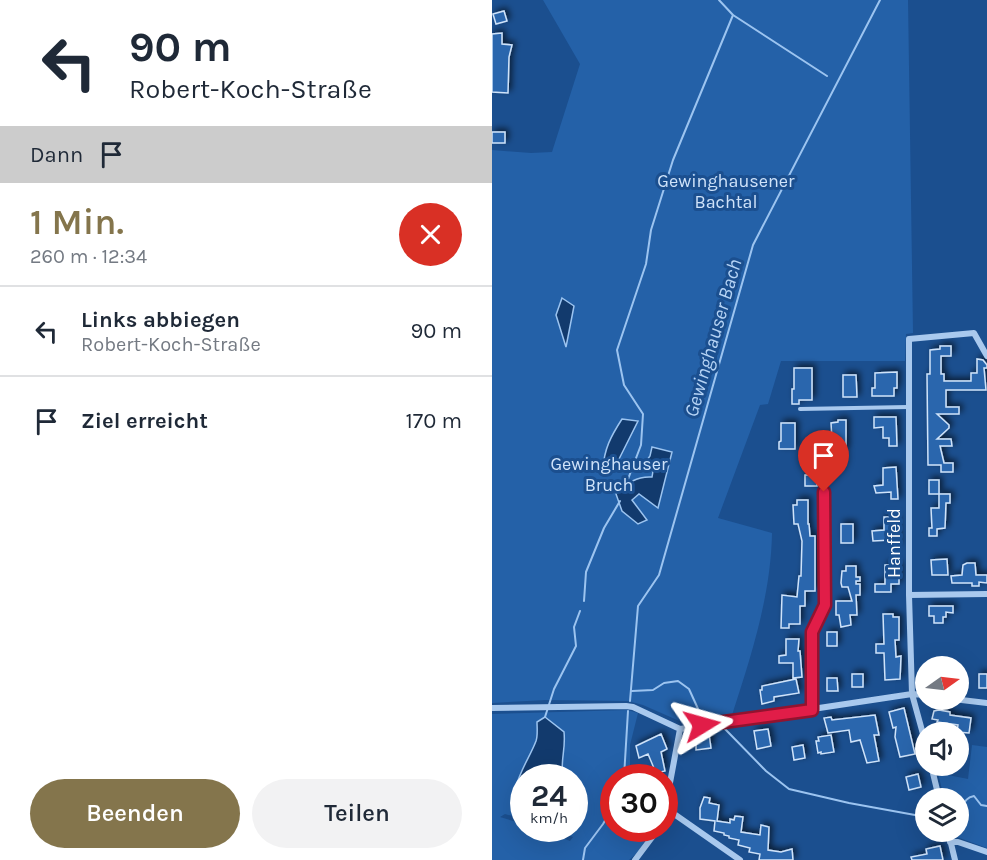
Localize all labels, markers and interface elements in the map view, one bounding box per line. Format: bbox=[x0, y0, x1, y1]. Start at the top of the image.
text: 90 m bbox=[129, 22, 232, 72]
icon: left bbox=[30, 24, 108, 102]
text: Robert-Koch-Straße bbox=[129, 73, 372, 105]
icon: arrive bbox=[95, 138, 128, 171]
text: Dann bbox=[30, 142, 83, 168]
park label: Gewinghausener Bachtal bbox=[657, 170, 795, 213]
text: 1 Min. bbox=[30, 201, 124, 243]
button: close bbox=[399, 203, 462, 266]
text: 260 m · 12:34 bbox=[30, 245, 147, 268]
water label: Gewinghauser Bach bbox=[679, 256, 747, 420]
text: Links abbiegen bbox=[81, 307, 240, 333]
icon: left bbox=[30, 315, 63, 348]
text: 90 m bbox=[410, 318, 462, 344]
text: Robert-Koch-Straße bbox=[81, 333, 261, 356]
icon: arrive bbox=[30, 405, 63, 438]
text: Ziel erreicht bbox=[81, 408, 208, 434]
text: 170 m bbox=[406, 408, 462, 434]
pin bbox=[798, 430, 849, 492]
icon: arrive bbox=[807, 439, 840, 472]
park label: Gewinghauser Bruch bbox=[550, 453, 668, 496]
street label: Hanffeld bbox=[883, 508, 905, 578]
north arrow bbox=[915, 656, 969, 710]
map controls bbox=[915, 656, 969, 842]
position arrow bbox=[670, 693, 734, 757]
button: sound bbox=[915, 722, 969, 776]
speed limit sign: 30 bbox=[600, 764, 678, 842]
text: 24 bbox=[531, 778, 567, 814]
button: Beenden bbox=[30, 779, 240, 848]
button: Teilen bbox=[252, 779, 462, 848]
button: layers bbox=[915, 788, 969, 842]
text: km/h bbox=[530, 809, 568, 827]

